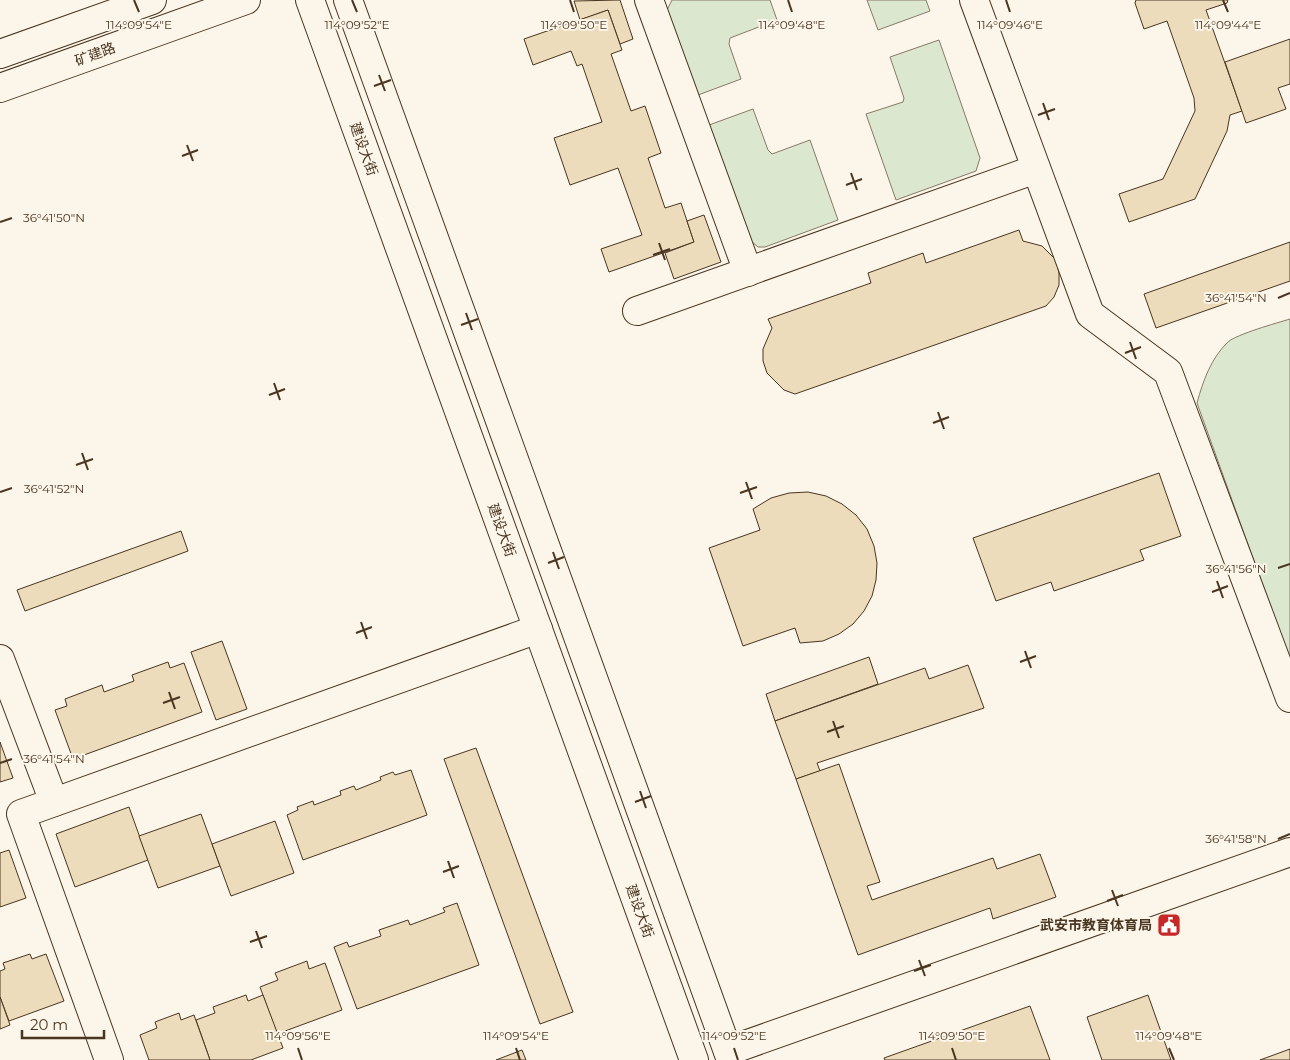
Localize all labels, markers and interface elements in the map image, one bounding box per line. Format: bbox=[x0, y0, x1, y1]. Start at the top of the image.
text: 114°09'54"E bbox=[106, 17, 172, 32]
text: 114°09'52"E bbox=[324, 17, 390, 32]
text: 114°09'50"E bbox=[541, 17, 607, 32]
text: 114°09'48"E bbox=[759, 17, 825, 32]
text: 114°09'46"E bbox=[977, 17, 1043, 32]
text: 114°09'44"E bbox=[1195, 17, 1261, 32]
street label: 矿建路 bbox=[72, 38, 118, 70]
street label: 建设大街 bbox=[346, 120, 382, 178]
text: 36°41'50"N bbox=[23, 210, 85, 225]
text: 36°41'54"N bbox=[1205, 290, 1267, 305]
text: 36°41'52"N bbox=[24, 481, 84, 496]
street label: 建设大街 bbox=[484, 501, 520, 559]
text: 36°41'56"N bbox=[1205, 561, 1267, 576]
text: 36°41'54"N bbox=[23, 751, 85, 766]
text: 36°41'58"N bbox=[1205, 831, 1267, 846]
street label: 建设大街 bbox=[622, 882, 658, 940]
public building icon: 武安市教育体育局 bbox=[1156, 912, 1182, 938]
place label: 武安市教育体育局 bbox=[1040, 916, 1152, 934]
scale bar bbox=[22, 1008, 105, 1040]
text: 20 m bbox=[30, 1015, 68, 1034]
text: 114°09'56"E bbox=[265, 1028, 331, 1043]
text: 114°09'54"E bbox=[483, 1028, 549, 1043]
text: 114°09'52"E bbox=[701, 1028, 767, 1043]
text: 114°09'50"E bbox=[919, 1028, 985, 1043]
text: 114°09'48"E bbox=[1136, 1028, 1202, 1043]

